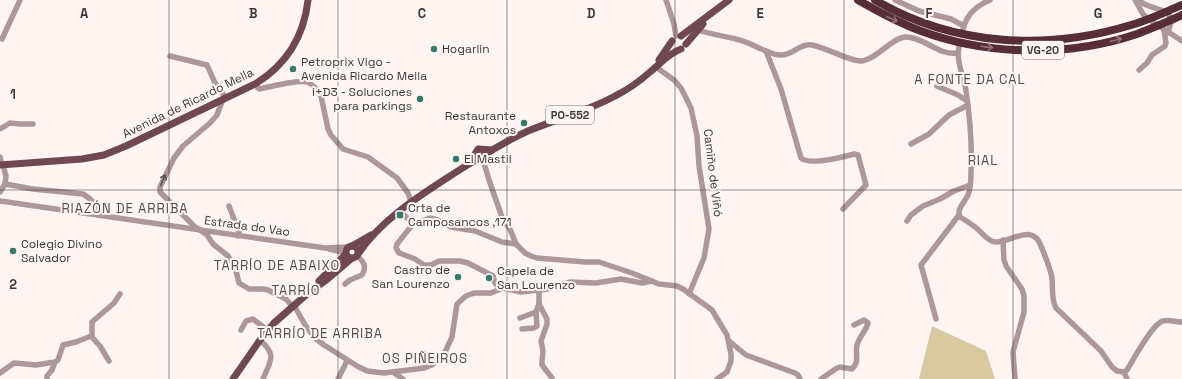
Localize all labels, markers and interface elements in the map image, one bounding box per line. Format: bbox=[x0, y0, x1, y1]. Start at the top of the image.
text: A bbox=[80, 5, 89, 22]
text: B bbox=[249, 5, 258, 22]
text: C bbox=[418, 5, 426, 22]
text: D bbox=[587, 5, 596, 22]
text: E bbox=[756, 5, 764, 22]
text: F bbox=[926, 5, 933, 22]
text: G bbox=[1094, 5, 1102, 22]
one-way arrow bbox=[886, 16, 898, 23]
one-way arrow bbox=[1109, 35, 1122, 43]
place label: Hogarlin bbox=[442, 41, 490, 57]
road number: VG-20 bbox=[1022, 41, 1064, 59]
one-way arrow bbox=[980, 43, 993, 51]
marker: Hogarlin bbox=[429, 44, 439, 54]
place label: Petroprix Vigo - Avenida Ricardo Mella bbox=[301, 54, 427, 84]
street label: Avenida de Ricardo Mella bbox=[120, 64, 256, 142]
marker: Petroprix Vigo - Avenida Ricardo Mella bbox=[288, 64, 298, 74]
district label: A FONTE DA CAL bbox=[914, 71, 1026, 88]
place label: i+D3 - Soluciones para parkings bbox=[312, 84, 412, 114]
text: 1 bbox=[10, 86, 16, 103]
marker: i+D3 - Soluciones para parkings bbox=[415, 94, 425, 104]
road number: PO-552 bbox=[546, 106, 594, 124]
place label: Restaurante Antoxos bbox=[445, 108, 516, 138]
marker: Restaurante Antoxos bbox=[519, 118, 529, 128]
street label: Camiño de Viñó bbox=[700, 128, 726, 218]
place label: El Mastil bbox=[464, 151, 512, 167]
district label: RIAL bbox=[968, 152, 998, 169]
marker: El Mastil bbox=[451, 154, 461, 164]
one-way arrow bbox=[160, 175, 167, 187]
district label: RIAZÓN DE ARRIBA bbox=[61, 200, 189, 217]
place label: Crta de Camposancos ,171 bbox=[408, 200, 511, 230]
marker: Crta de Camposancos ,171 bbox=[395, 210, 405, 220]
street label: Estrada do Vao bbox=[203, 212, 291, 240]
place label: Colegio Divino Salvador bbox=[21, 236, 102, 266]
marker: Colegio Divino Salvador bbox=[8, 246, 18, 256]
district label: TARRÍO DE ABAIXO bbox=[214, 257, 340, 274]
place label: Castro de San Lourenzo bbox=[372, 262, 450, 292]
place label: Capela de San Lourenzo bbox=[497, 263, 575, 293]
marker: Castro de San Lourenzo bbox=[453, 272, 463, 282]
marker: Capela de San Lourenzo bbox=[484, 273, 494, 283]
text: 2 bbox=[9, 276, 17, 293]
district label: TARRÍO bbox=[271, 282, 321, 299]
district label: TARRÍO DE ARRIBA bbox=[257, 325, 383, 342]
district label: OS PIÑEIROS bbox=[382, 350, 468, 367]

